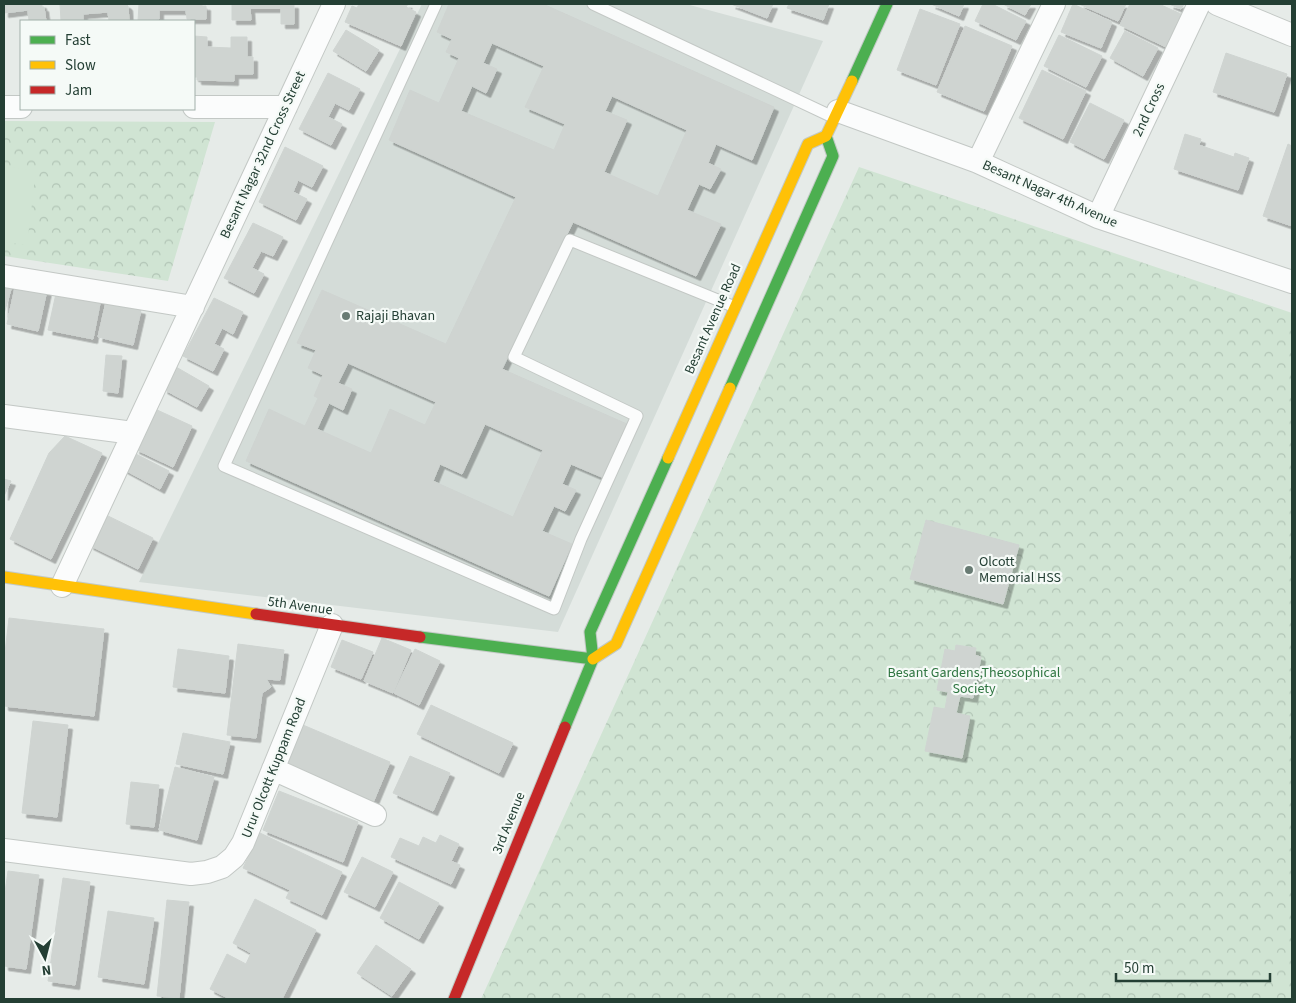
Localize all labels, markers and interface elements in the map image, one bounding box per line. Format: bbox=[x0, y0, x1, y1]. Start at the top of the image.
legend bbox=[20, 20, 195, 110]
text: Fast bbox=[65, 30, 91, 51]
text: Slow bbox=[65, 55, 96, 76]
street label: Besant Nagar 32nd Cross Street bbox=[215, 68, 311, 242]
text: Jam bbox=[65, 80, 92, 101]
street label: 2nd Cross bbox=[1128, 80, 1170, 140]
street label: Besant Nagar 4th Avenue bbox=[979, 155, 1121, 233]
street label: Besant Avenue Road bbox=[680, 260, 746, 378]
place label: Rajaji Bhavan bbox=[356, 306, 435, 326]
marker: Rajaji Bhavan bbox=[340, 310, 352, 322]
place label: Olcott Memorial HSS bbox=[979, 552, 1061, 588]
marker: Olcott Memorial HSS bbox=[963, 564, 975, 576]
street label: 5th Avenue bbox=[266, 592, 334, 620]
park label: Besant Gardens,Theosophical Society bbox=[888, 663, 1061, 699]
street label: Urur Olcott Kuppam Road bbox=[237, 695, 311, 841]
street label: 3rd Avenue bbox=[487, 789, 531, 857]
north arrow bbox=[20, 933, 70, 983]
scale bar bbox=[1116, 950, 1270, 982]
text: 50 m bbox=[1124, 958, 1154, 979]
text: N bbox=[41, 959, 52, 980]

